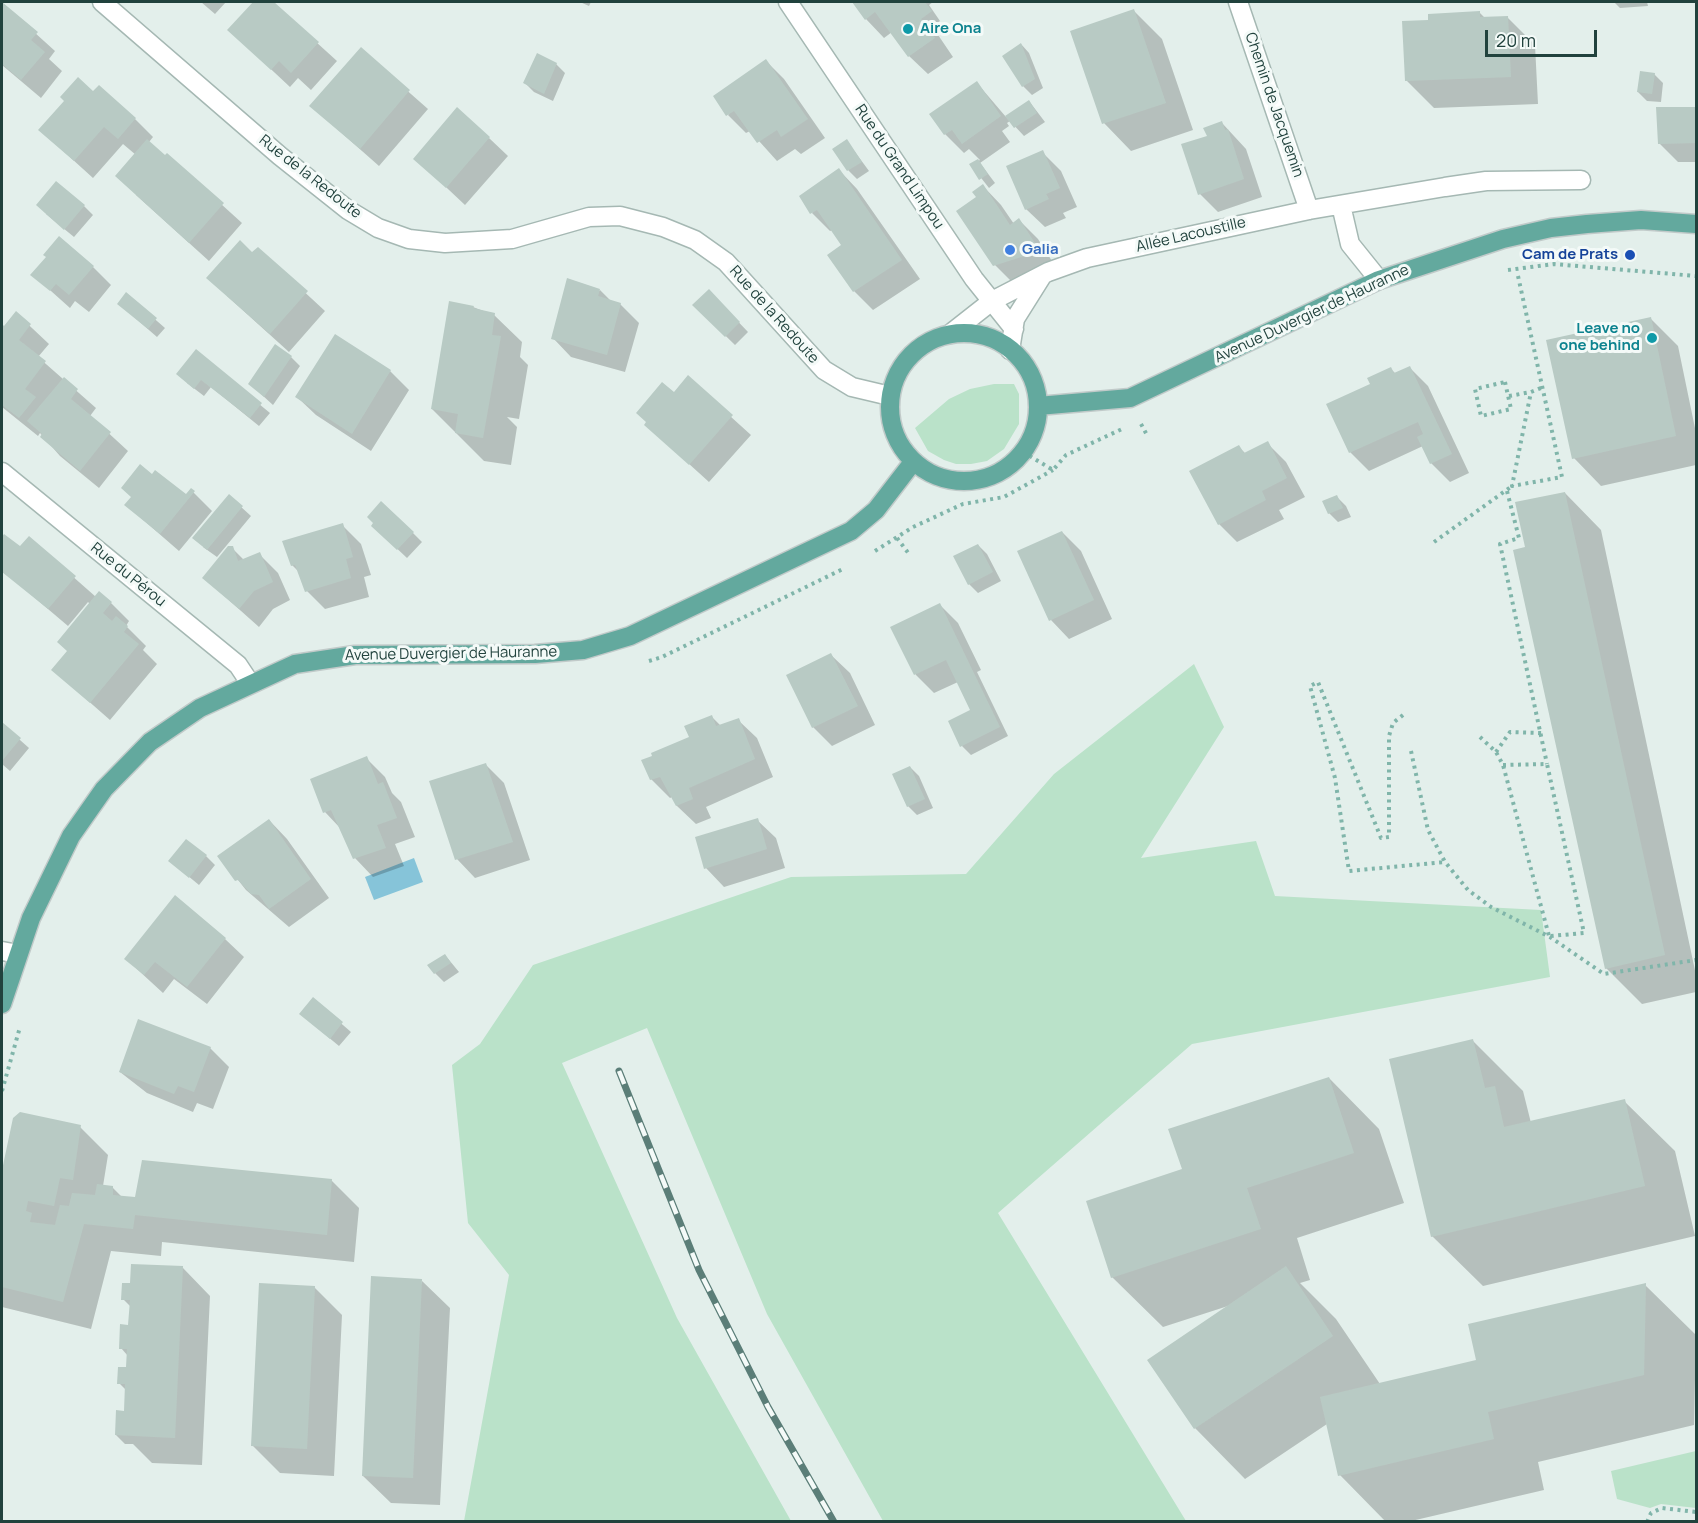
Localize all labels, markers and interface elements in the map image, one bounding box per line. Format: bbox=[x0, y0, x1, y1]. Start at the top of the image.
scale bar bbox=[1488, 18, 1600, 56]
place label: Aire Ona bbox=[920, 20, 981, 38]
marker: Aire Ona bbox=[901, 22, 915, 36]
text: 20 m bbox=[1496, 28, 1536, 52]
street label: Chemin de Jacquemin bbox=[1241, 30, 1307, 180]
street label: Rue du Grand Limpou bbox=[851, 101, 947, 233]
street label: Rue de la Redoute bbox=[255, 131, 365, 223]
street label: Allée Lacoustille bbox=[1134, 214, 1248, 256]
place label: Galia bbox=[1022, 241, 1059, 259]
marker: Galia bbox=[1003, 243, 1017, 257]
place label: Cam de Prats bbox=[1522, 246, 1618, 264]
marker: Cam de Prats bbox=[1623, 248, 1637, 262]
street label: Avenue Duvergier de Hauranne bbox=[1212, 261, 1412, 367]
street label: Rue de la Redoute bbox=[725, 263, 823, 367]
place label: Leave no one behind bbox=[1559, 320, 1640, 355]
marker: Leave no one behind bbox=[1645, 331, 1659, 345]
street label: Rue du Pérou bbox=[87, 539, 169, 611]
street label: Avenue Duvergier de Hauranne bbox=[345, 643, 557, 665]

